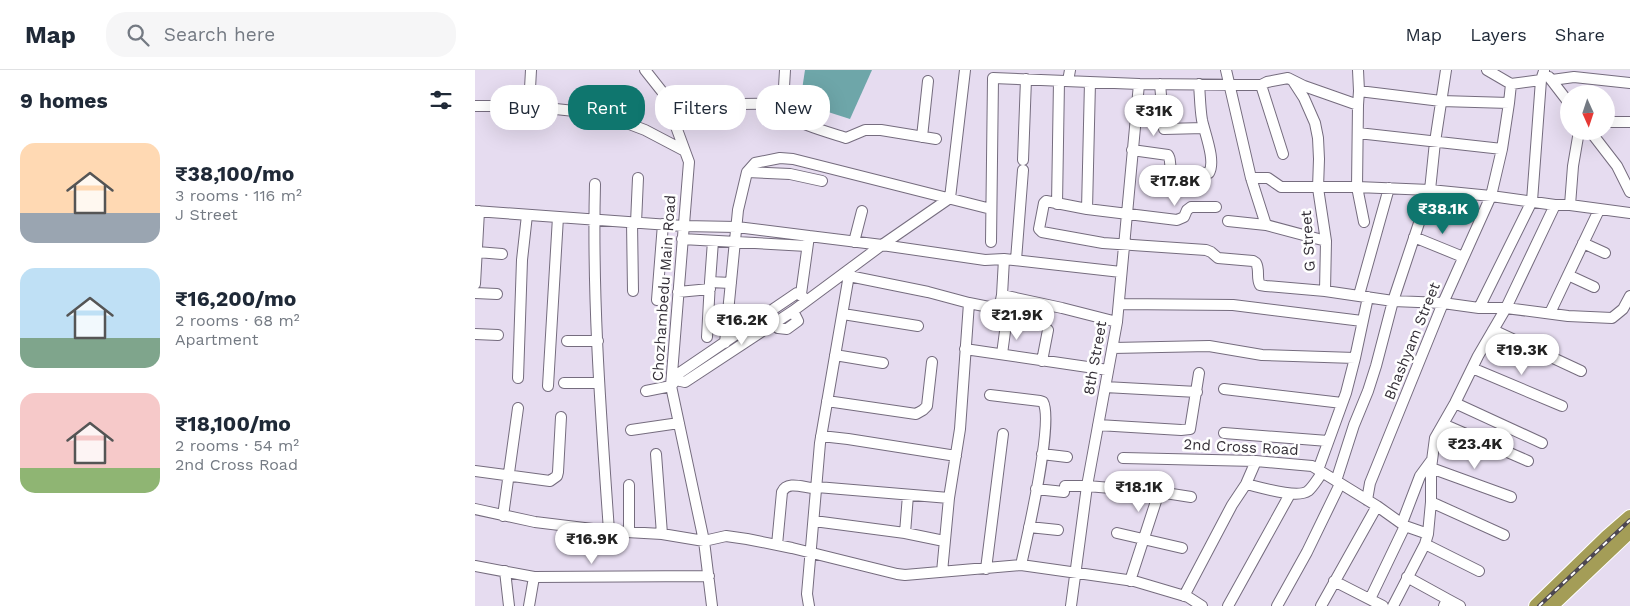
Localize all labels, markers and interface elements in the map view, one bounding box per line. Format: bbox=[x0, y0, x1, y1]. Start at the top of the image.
search box bbox=[106, 12, 456, 57]
text: Map bbox=[25, 21, 76, 49]
icon: search bbox=[124, 21, 152, 49]
text: Search here bbox=[164, 23, 275, 46]
text: Map bbox=[1405, 24, 1442, 45]
text: Layers bbox=[1470, 24, 1527, 45]
text: Share bbox=[1555, 24, 1605, 45]
chip: Buy bbox=[490, 85, 558, 130]
chip: Rent bbox=[568, 85, 645, 130]
chip: Filters bbox=[655, 85, 746, 130]
chip: New bbox=[756, 85, 830, 130]
north arrow bbox=[1560, 85, 1615, 140]
map controls bbox=[1560, 85, 1615, 140]
icon: filters bbox=[427, 86, 455, 114]
text: 9 homes bbox=[20, 88, 108, 113]
pin: ₹31K bbox=[1124, 94, 1184, 137]
text: ₹31K bbox=[1135, 101, 1173, 120]
text: ₹38,100/mo bbox=[175, 161, 294, 186]
icon: home bbox=[60, 163, 120, 223]
pin: ₹17.8K bbox=[1134, 164, 1216, 207]
text: ₹17.8K bbox=[1150, 171, 1200, 190]
text: 3 rooms · 116 m² bbox=[175, 186, 302, 205]
pin: ₹38.1K bbox=[1402, 192, 1484, 235]
street label: Chozhambedu Main Road bbox=[649, 194, 679, 382]
text: ₹38.1K bbox=[1418, 199, 1468, 218]
text: J Street bbox=[175, 205, 238, 224]
street label: G Street bbox=[1297, 209, 1319, 272]
street label: Bhashyam Street bbox=[1380, 279, 1444, 402]
text: ₹16,200/mo bbox=[175, 286, 296, 311]
icon: home bbox=[60, 288, 120, 348]
pin: ₹21.9K bbox=[976, 298, 1058, 341]
pin: ₹16.2K bbox=[701, 304, 783, 346]
text: ₹21.9K bbox=[991, 305, 1043, 324]
text: ₹16.2K bbox=[716, 310, 768, 329]
text: 2 rooms · 68 m² bbox=[175, 311, 300, 330]
street label: 8th Street bbox=[1080, 319, 1111, 397]
text: Apartment bbox=[175, 330, 258, 349]
pin: ₹19.3K bbox=[1481, 334, 1563, 376]
text: ₹19.3K bbox=[1496, 340, 1548, 359]
text: ₹18,100/mo bbox=[175, 411, 291, 436]
icon: home bbox=[60, 413, 120, 473]
pin: ₹23.4K bbox=[1434, 428, 1516, 470]
text: ₹23.4K bbox=[1448, 434, 1502, 453]
street label: 2nd Cross Road bbox=[1183, 435, 1299, 459]
text: 2 rooms · 54 m² bbox=[175, 436, 299, 455]
text: 2nd Cross Road bbox=[175, 455, 298, 474]
pin: ₹18.1K bbox=[1098, 470, 1180, 513]
text: ₹18.1K bbox=[1115, 477, 1163, 496]
pin: ₹16.9K bbox=[551, 522, 633, 565]
text: ₹16.9K bbox=[566, 529, 618, 548]

